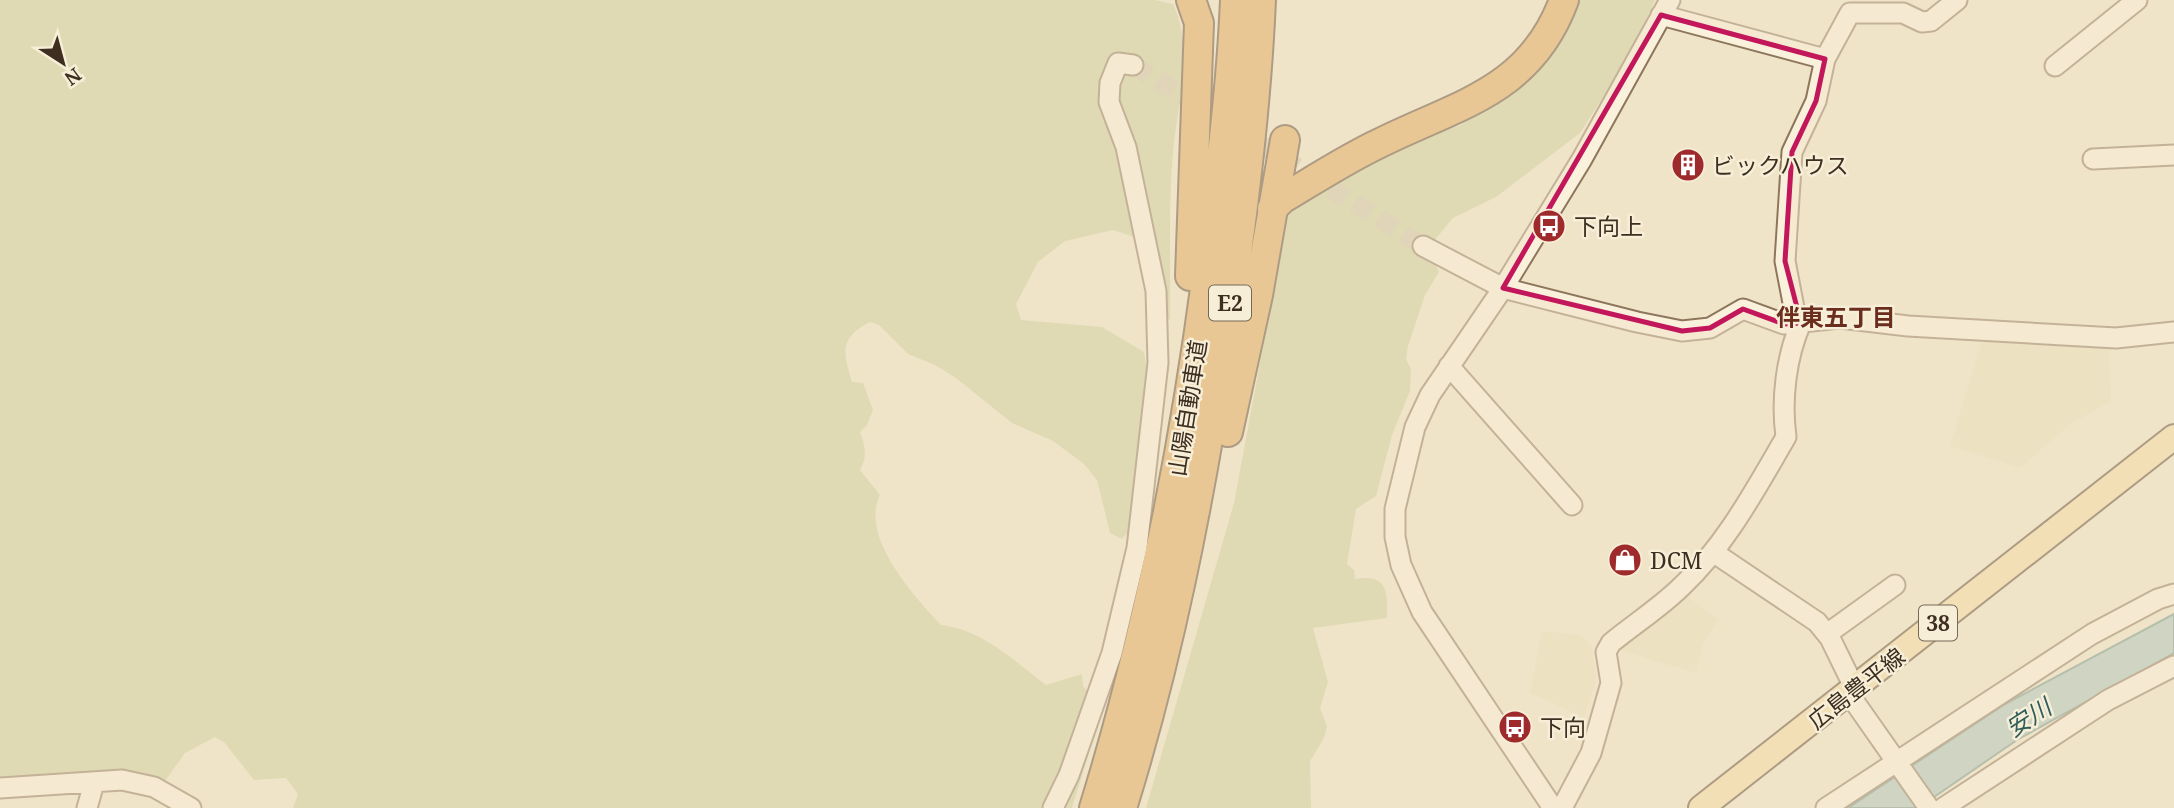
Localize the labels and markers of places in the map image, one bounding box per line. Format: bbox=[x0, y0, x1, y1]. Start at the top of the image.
building icon: ビックハウス bbox=[1669, 146, 1707, 184]
place label: ビックハウス bbox=[1712, 149, 1849, 181]
bus stop icon: 下向上 bbox=[1530, 207, 1568, 245]
place label: 下向上 bbox=[1574, 210, 1643, 242]
shop icon: DCM bbox=[1606, 541, 1644, 579]
place label: DCM bbox=[1650, 544, 1702, 576]
bus stop icon: 下向 bbox=[1496, 708, 1534, 746]
place label: 下向 bbox=[1540, 711, 1586, 743]

